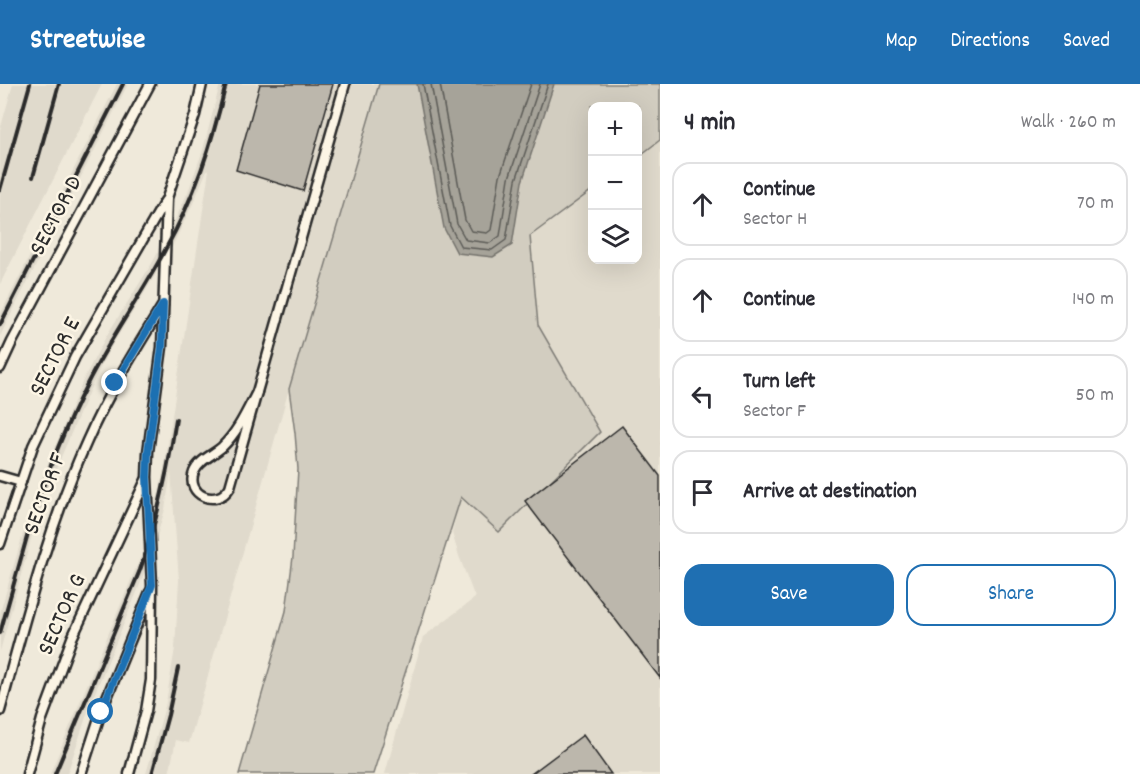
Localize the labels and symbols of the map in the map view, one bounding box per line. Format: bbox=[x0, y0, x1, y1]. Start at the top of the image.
street label: SECTOR D bbox=[22, 170, 92, 262]
street label: SECTOR E bbox=[22, 311, 90, 402]
route end bbox=[101, 369, 127, 395]
street label: SECTOR F bbox=[16, 448, 77, 540]
street label: SECTOR G bbox=[30, 569, 96, 661]
route start bbox=[87, 698, 113, 724]

